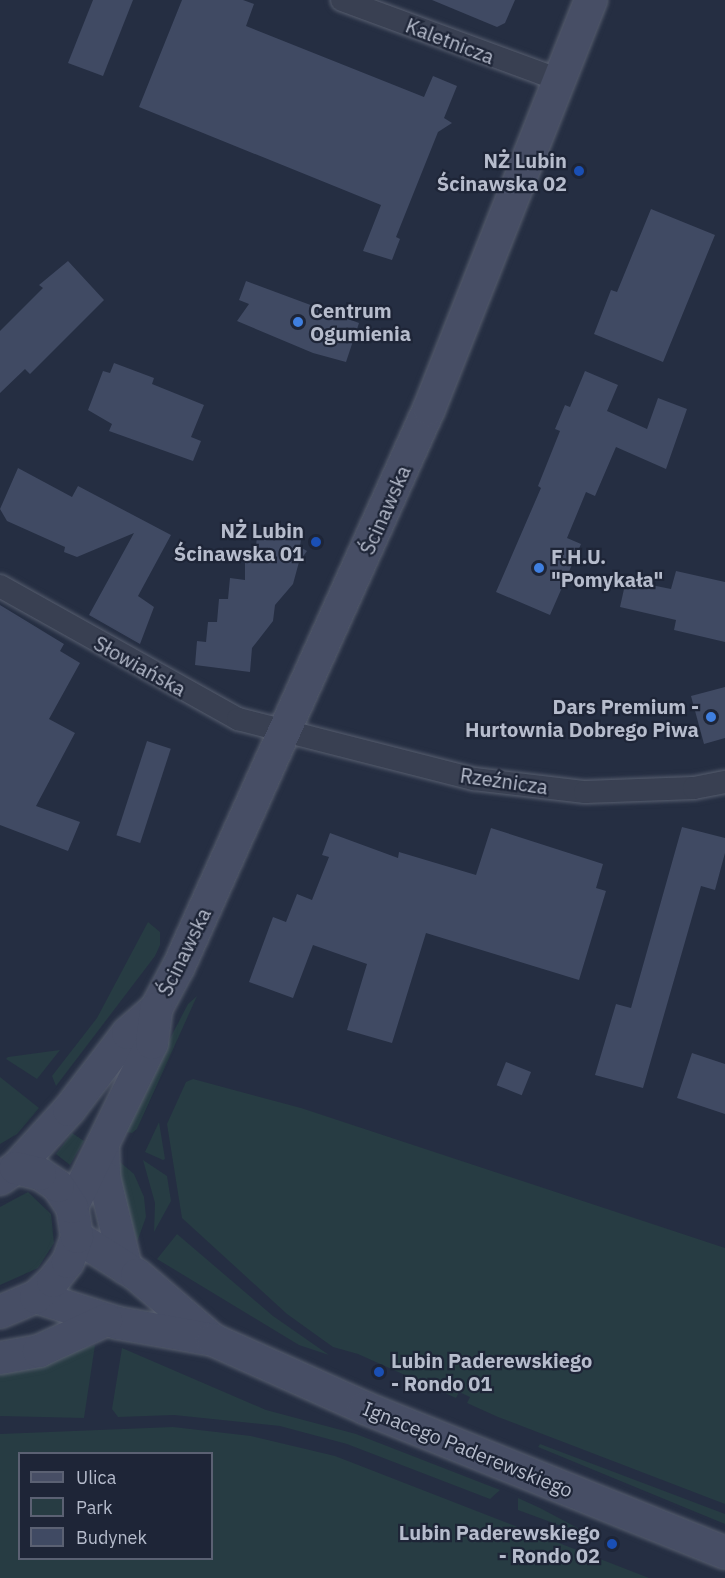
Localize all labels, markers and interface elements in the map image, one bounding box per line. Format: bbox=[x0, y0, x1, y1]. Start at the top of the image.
street label: Kaletnicza bbox=[402, 13, 498, 69]
place label: NŻ Lubin Ścinawska 02 bbox=[437, 148, 567, 195]
marker: NŻ Lubin Ścinawska 02 bbox=[572, 164, 586, 178]
place label: Centrum Ogumienia bbox=[310, 298, 411, 345]
marker: Centrum Ogumienia bbox=[291, 315, 305, 329]
street label: Ścinawska bbox=[355, 462, 415, 558]
place label: NŻ Lubin Ścinawska 01 bbox=[174, 518, 304, 565]
marker: NŻ Lubin Ścinawska 01 bbox=[309, 535, 323, 549]
place label: F.H.U. "Pomykała" bbox=[551, 544, 663, 591]
marker: F.H.U. "Pomykała" bbox=[532, 561, 546, 575]
street label: Słowiańska bbox=[90, 631, 190, 701]
place label: Dars Premium - Hurtownia Dobrego Piwa bbox=[465, 694, 699, 741]
marker: Dars Premium - Hurtownia Dobrego Piwa bbox=[704, 710, 718, 724]
street label: Rzeźnicza bbox=[459, 763, 549, 799]
street label: Ścinawska bbox=[152, 904, 216, 1000]
place label: Lubin Paderewskiego - Rondo 01 bbox=[391, 1348, 592, 1395]
marker: Lubin Paderewskiego - Rondo 01 bbox=[372, 1365, 386, 1379]
street label: Ignacego Paderewskiego bbox=[359, 1396, 577, 1502]
legend bbox=[18, 1452, 213, 1560]
text: Ulica bbox=[76, 1466, 116, 1489]
text: Park bbox=[76, 1496, 112, 1519]
place label: Lubin Paderewskiego - Rondo 02 bbox=[399, 1520, 600, 1567]
text: Budynek bbox=[76, 1526, 147, 1549]
marker: Lubin Paderewskiego - Rondo 02 bbox=[605, 1537, 619, 1551]

